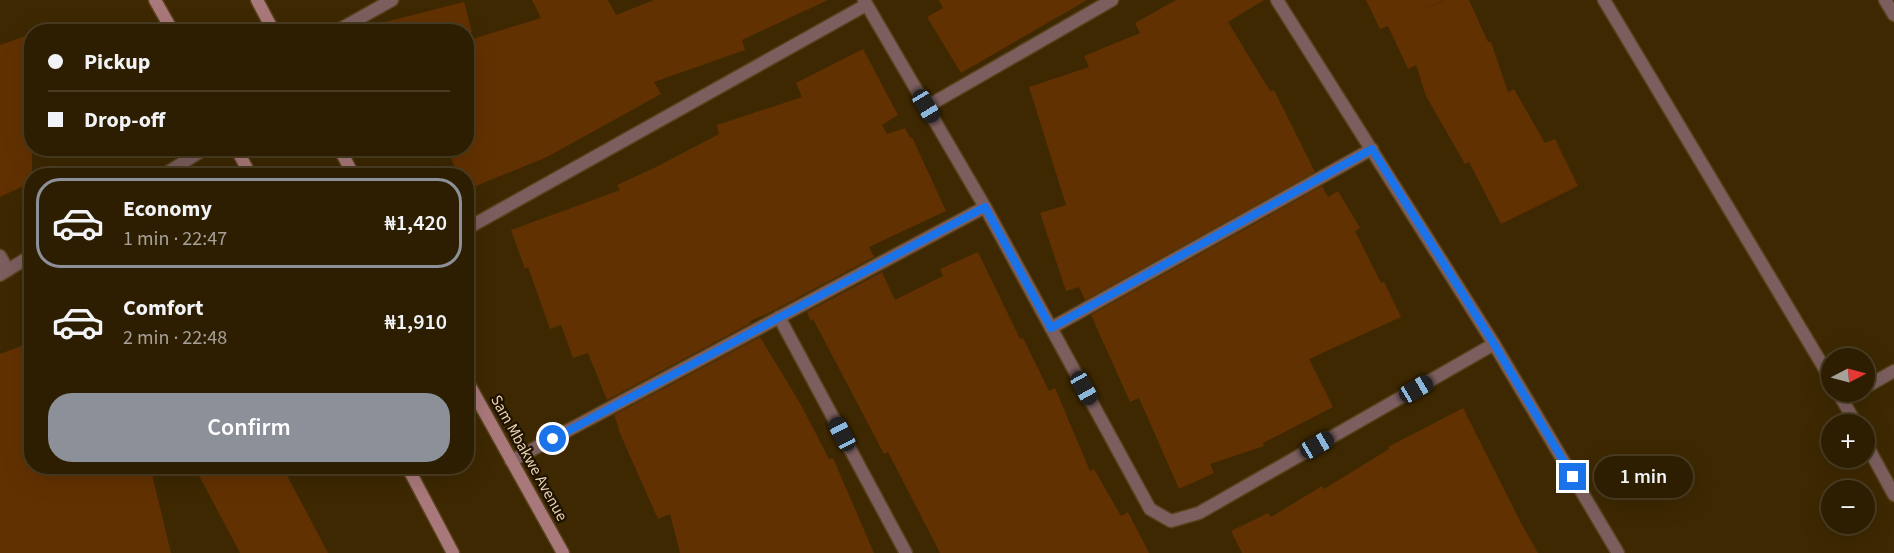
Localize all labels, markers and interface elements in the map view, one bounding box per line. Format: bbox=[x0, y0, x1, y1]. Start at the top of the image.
text: Pickup bbox=[84, 46, 150, 78]
car bbox=[909, 86, 943, 126]
text: Drop-off bbox=[84, 104, 165, 136]
text: Economy bbox=[123, 193, 212, 225]
icon: car bbox=[51, 196, 105, 250]
text: ₦1,420 bbox=[385, 207, 447, 239]
text: 1 min · 22:47 bbox=[123, 225, 227, 253]
text: Comfort bbox=[123, 292, 204, 324]
icon: car bbox=[51, 295, 105, 349]
text: ₦1,910 bbox=[385, 306, 447, 338]
text: 2 min · 22:48 bbox=[123, 324, 227, 352]
north arrow bbox=[1821, 348, 1875, 402]
map controls bbox=[1821, 348, 1875, 534]
car bbox=[1067, 368, 1101, 408]
car bbox=[1396, 372, 1436, 406]
street label: Sam Mbakwe Avenue bbox=[485, 391, 573, 525]
button: Confirm bbox=[48, 393, 450, 462]
car bbox=[826, 414, 858, 454]
button: + bbox=[1821, 414, 1875, 468]
route start bbox=[539, 425, 566, 452]
car bbox=[1297, 428, 1337, 462]
callout: 1 min bbox=[1594, 456, 1693, 498]
route end bbox=[1559, 463, 1586, 490]
text: 1 min bbox=[1620, 463, 1667, 491]
button: − bbox=[1821, 480, 1875, 534]

